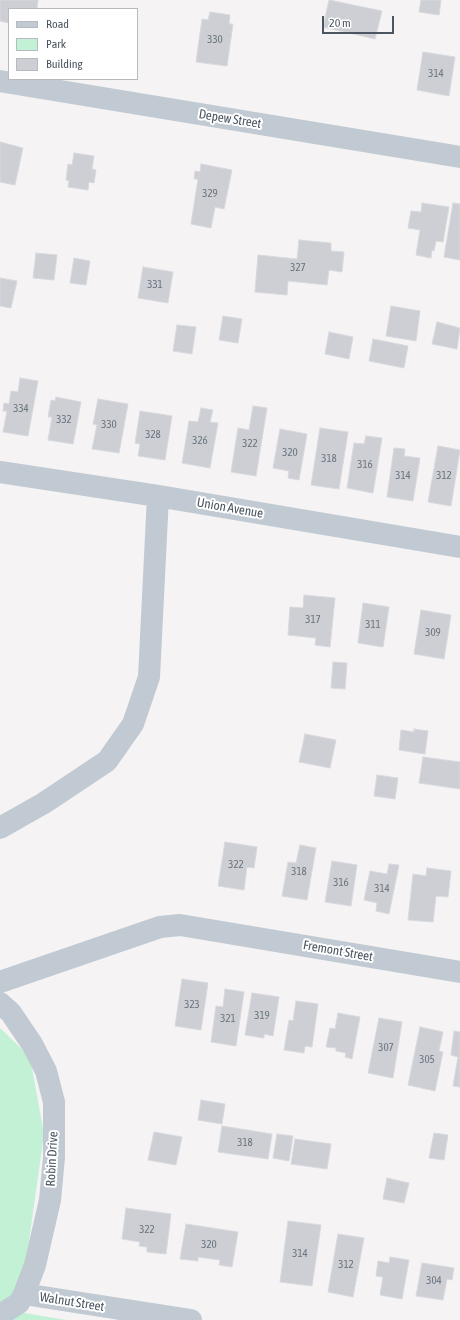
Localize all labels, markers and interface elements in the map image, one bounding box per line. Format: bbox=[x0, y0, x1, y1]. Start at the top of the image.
legend bbox=[8, 8, 138, 80]
scale bar bbox=[324, 8, 396, 34]
text: 20 m bbox=[329, 16, 351, 30]
text: Road bbox=[46, 17, 69, 31]
house number: 330 bbox=[207, 33, 223, 47]
text: Park bbox=[46, 37, 66, 51]
text: Building bbox=[46, 57, 83, 71]
house number: 314 bbox=[428, 67, 444, 81]
street label: Depew Street bbox=[198, 106, 262, 132]
house number: 329 bbox=[202, 187, 218, 201]
house number: 327 bbox=[290, 261, 306, 275]
house number: 331 bbox=[147, 278, 163, 292]
house number: 334 bbox=[13, 402, 29, 416]
house number: 332 bbox=[56, 413, 72, 427]
house number: 330 bbox=[101, 418, 117, 432]
house number: 328 bbox=[145, 428, 161, 442]
house number: 326 bbox=[192, 434, 208, 448]
house number: 322 bbox=[242, 437, 258, 451]
house number: 320 bbox=[282, 446, 298, 460]
house number: 318 bbox=[321, 452, 337, 466]
house number: 316 bbox=[357, 458, 373, 472]
house number: 314 bbox=[395, 469, 411, 483]
house number: 312 bbox=[436, 469, 452, 483]
street label: Union Avenue bbox=[196, 494, 264, 522]
house number: 317 bbox=[305, 613, 321, 627]
house number: 311 bbox=[365, 618, 381, 632]
house number: 309 bbox=[425, 626, 441, 640]
house number: 322 bbox=[228, 858, 244, 872]
house number: 318 bbox=[291, 865, 307, 879]
house number: 316 bbox=[333, 876, 349, 890]
house number: 314 bbox=[374, 882, 390, 896]
street label: Fremont Street bbox=[302, 937, 374, 965]
house number: 323 bbox=[184, 998, 200, 1012]
house number: 319 bbox=[254, 1009, 270, 1023]
house number: 321 bbox=[220, 1012, 236, 1026]
house number: 307 bbox=[378, 1041, 394, 1055]
house number: 305 bbox=[419, 1053, 435, 1067]
street label: Robin Drive bbox=[43, 1131, 61, 1187]
house number: 318 bbox=[237, 1136, 253, 1150]
house number: 322 bbox=[139, 1223, 155, 1237]
house number: 320 bbox=[201, 1238, 217, 1252]
house number: 314 bbox=[292, 1247, 308, 1261]
house number: 312 bbox=[338, 1258, 354, 1272]
house number: 304 bbox=[426, 1274, 442, 1288]
street label: Walnut Street bbox=[39, 1289, 105, 1315]

